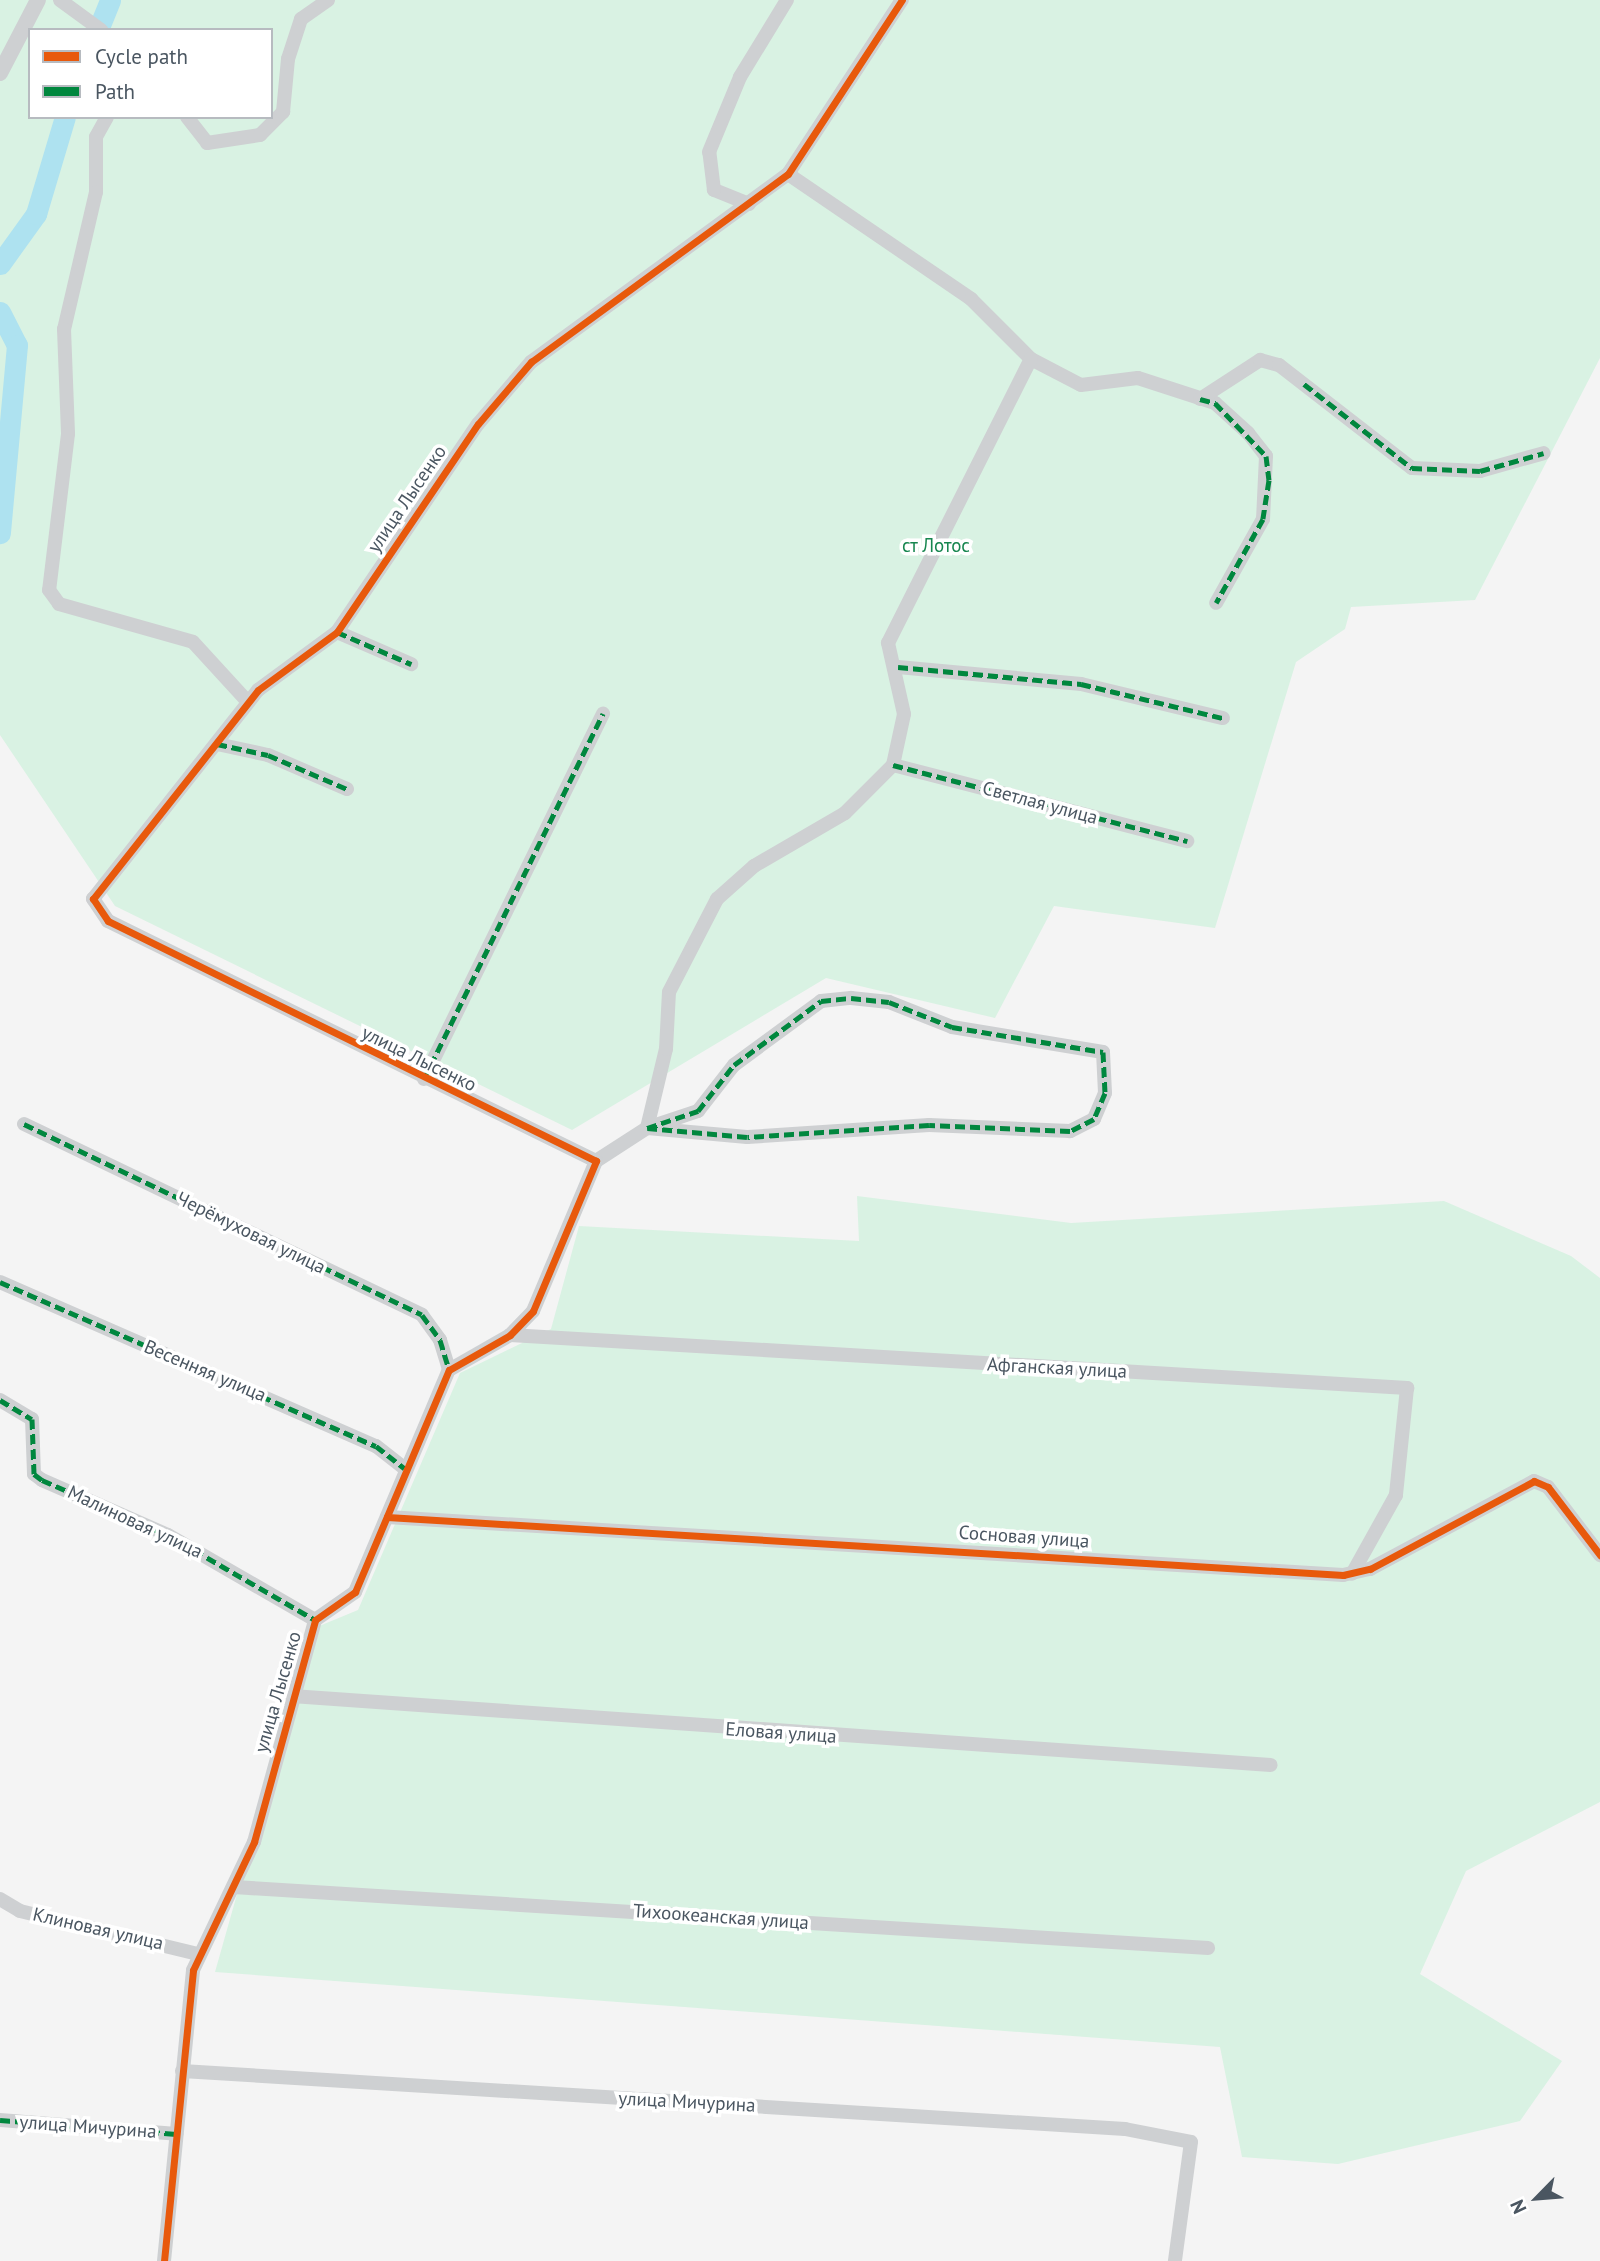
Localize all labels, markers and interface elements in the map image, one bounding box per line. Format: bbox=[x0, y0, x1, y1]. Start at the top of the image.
legend bbox=[28, 28, 273, 119]
text: Cycle path bbox=[95, 43, 188, 70]
text: Path bbox=[95, 78, 135, 105]
street label: улица Лысенко bbox=[363, 441, 451, 557]
park label: ст Лотос bbox=[902, 535, 970, 557]
street label: Светлая улица bbox=[980, 777, 1100, 829]
street label: улица Лысенко bbox=[358, 1021, 480, 1097]
street label: Черёмуховая улица bbox=[173, 1187, 329, 1279]
street label: Весенняя улица bbox=[141, 1335, 269, 1407]
street label: Афганская улица bbox=[986, 1353, 1128, 1383]
street label: Малиновая улица bbox=[64, 1481, 206, 1563]
street label: Сосновая улица bbox=[958, 1521, 1090, 1553]
street label: улица Лысенко bbox=[250, 1629, 306, 1755]
street label: Еловая улица bbox=[725, 1718, 837, 1748]
street label: Тихоокеанская улица bbox=[632, 1899, 810, 1935]
street label: Клиновая улица bbox=[30, 1903, 166, 1955]
street label: улица Мичурина bbox=[618, 2087, 756, 2117]
street label: улица Мичурина bbox=[19, 2111, 157, 2143]
north arrow bbox=[1502, 2163, 1572, 2233]
text: N bbox=[1504, 2196, 1531, 2218]

